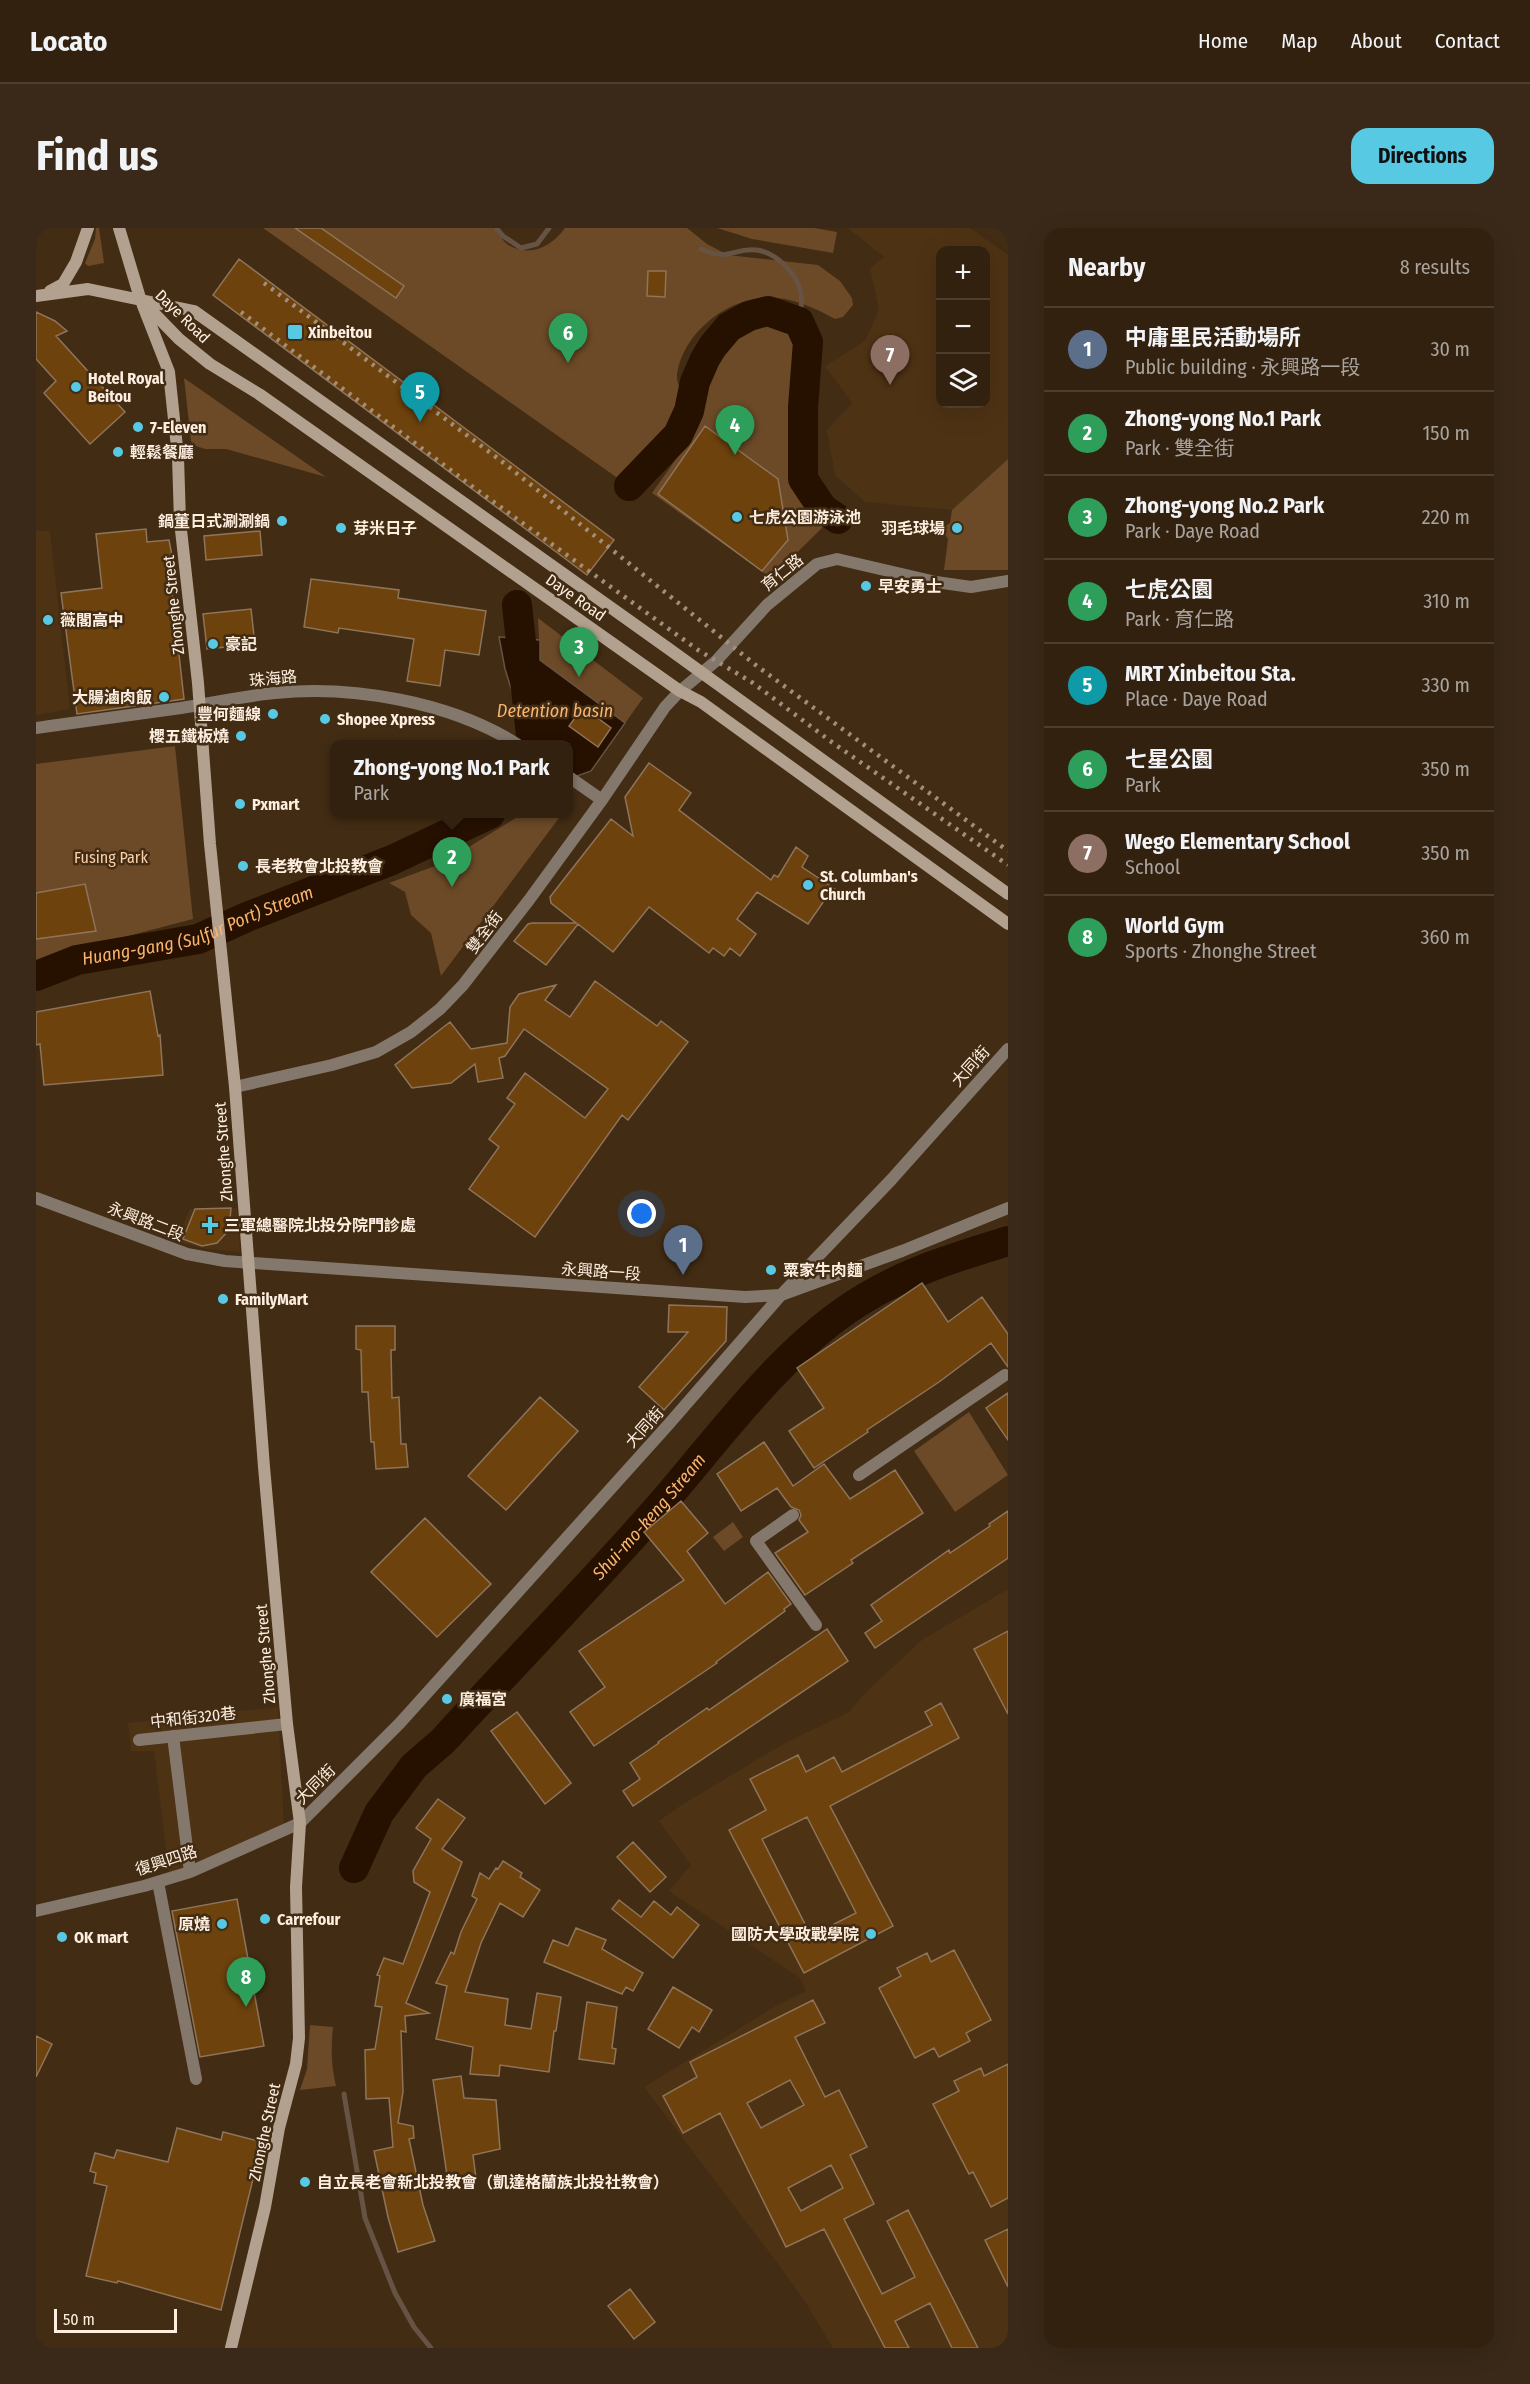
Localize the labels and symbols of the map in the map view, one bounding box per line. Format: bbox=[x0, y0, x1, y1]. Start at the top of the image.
street label: Daye Road bbox=[151, 286, 214, 347]
pin: 6 bbox=[548, 314, 588, 363]
marker: Xinbeitou bbox=[286, 323, 304, 341]
place label: Xinbeitou bbox=[307, 323, 372, 342]
pin: 7 bbox=[870, 336, 910, 385]
place label: Hotel Royal Beitou bbox=[88, 369, 165, 406]
pin: 5 bbox=[400, 372, 440, 422]
marker: Hotel Royal Beitou bbox=[69, 380, 83, 394]
pin: 4 bbox=[716, 406, 754, 455]
place label: 7-Eleven bbox=[150, 418, 206, 437]
marker: 7-Eleven bbox=[131, 420, 145, 434]
place label: 輕鬆餐廳 bbox=[130, 443, 194, 462]
marker: 輕鬆餐廳 bbox=[111, 445, 125, 459]
place label: 七虎公園游泳池 bbox=[749, 508, 861, 527]
marker: 七虎公園游泳池 bbox=[730, 510, 744, 524]
place label: 鍋董日式涮涮鍋 bbox=[158, 512, 270, 531]
marker: 鍋董日式涮涮鍋 bbox=[275, 514, 289, 528]
place label: 芽米日子 bbox=[353, 519, 417, 538]
place label: 羽毛球場 bbox=[881, 519, 945, 538]
marker: 芽米日子 bbox=[334, 521, 348, 535]
marker: 羽毛球場 bbox=[950, 521, 964, 535]
street label: 育仁路 bbox=[758, 550, 807, 595]
street label: Zhonghe Street bbox=[159, 554, 188, 656]
street label: Daye Road bbox=[542, 570, 609, 625]
place label: 早安勇士 bbox=[878, 577, 942, 596]
marker: 早安勇士 bbox=[859, 579, 873, 593]
place label: 薇閣高中 bbox=[60, 611, 124, 630]
marker: 薇閣高中 bbox=[41, 613, 55, 627]
pin: 3 bbox=[560, 628, 598, 677]
place label: 豪記 bbox=[225, 635, 257, 654]
marker: 豪記 bbox=[206, 637, 220, 651]
street label: 珠海路 bbox=[248, 667, 298, 690]
place label: 大腸滷肉飯 bbox=[72, 688, 152, 707]
marker: 大腸滷肉飯 bbox=[157, 690, 171, 704]
water label: Detention basin bbox=[497, 700, 613, 722]
place label: 豐何麵線 bbox=[197, 705, 261, 724]
marker: 豐何麵線 bbox=[266, 707, 280, 721]
place label: Shopee Xpress bbox=[337, 710, 435, 729]
marker: Shopee Xpress bbox=[318, 712, 332, 726]
place label: 櫻五鐵板燒 bbox=[149, 727, 229, 746]
marker: 櫻五鐵板燒 bbox=[234, 729, 248, 743]
place label: Pxmart bbox=[252, 795, 300, 814]
marker: Pxmart bbox=[233, 797, 247, 811]
pin: 2 bbox=[432, 838, 472, 887]
park label: Fusing Park bbox=[74, 848, 148, 867]
place label: 長老教會北投教會 bbox=[255, 857, 383, 876]
marker: 長老教會北投教會 bbox=[236, 859, 250, 873]
place label: St. Columban's Church bbox=[820, 867, 918, 904]
marker: St. Columban's Church bbox=[801, 878, 815, 892]
water label: Huang-gang (Sulfur Port) Stream bbox=[80, 881, 316, 970]
street label: 雙全街 bbox=[462, 907, 506, 957]
street label: 大同街 bbox=[947, 1042, 993, 1091]
street label: Zhonghe Street bbox=[210, 1101, 236, 1202]
street label: 永興路二段 bbox=[105, 1198, 187, 1245]
your location bbox=[627, 1199, 656, 1228]
marker: 三軍總醫院北投分院門診處 bbox=[201, 1216, 219, 1234]
place label: 三軍總醫院北投分院門診處 bbox=[224, 1216, 416, 1235]
pin: 1 bbox=[664, 1226, 702, 1275]
street label: 永興路一段 bbox=[560, 1259, 642, 1284]
place label: 粟家牛肉麵 bbox=[783, 1261, 863, 1280]
marker: 粟家牛肉麵 bbox=[764, 1263, 778, 1277]
place label: FamilyMart bbox=[235, 1290, 309, 1309]
marker: FamilyMart bbox=[216, 1292, 230, 1306]
street label: 大同街 bbox=[621, 1403, 667, 1452]
water label: Shui-mo-keng Stream bbox=[587, 1449, 710, 1585]
street label: Zhonghe Street bbox=[252, 1603, 279, 1704]
place label: 廣福宮 bbox=[459, 1690, 507, 1709]
marker: 廣福宮 bbox=[440, 1692, 454, 1706]
street label: 中和街320巷 bbox=[149, 1704, 237, 1731]
street label: 大同街 bbox=[292, 1761, 339, 1808]
street label: 復興四路 bbox=[133, 1842, 200, 1879]
place label: Carrefour bbox=[277, 1910, 341, 1929]
marker: Carrefour bbox=[258, 1912, 272, 1926]
place label: 原燒 bbox=[178, 1915, 210, 1934]
marker: 原燒 bbox=[215, 1917, 229, 1931]
place label: 國防大學政戰學院 bbox=[731, 1925, 859, 1944]
marker: 國防大學政戰學院 bbox=[864, 1927, 878, 1941]
place label: OK mart bbox=[74, 1928, 129, 1947]
marker: OK mart bbox=[55, 1930, 69, 1944]
pin: 8 bbox=[226, 1958, 266, 2007]
street label: Zhonghe Street bbox=[245, 2081, 284, 2183]
place label: 自立長老會新北投教會（凱達格蘭族北投社教會） bbox=[317, 2173, 669, 2192]
marker: 自立長老會新北投教會（凱達格蘭族北投社教會） bbox=[298, 2175, 312, 2189]
scale bar bbox=[54, 2306, 177, 2334]

